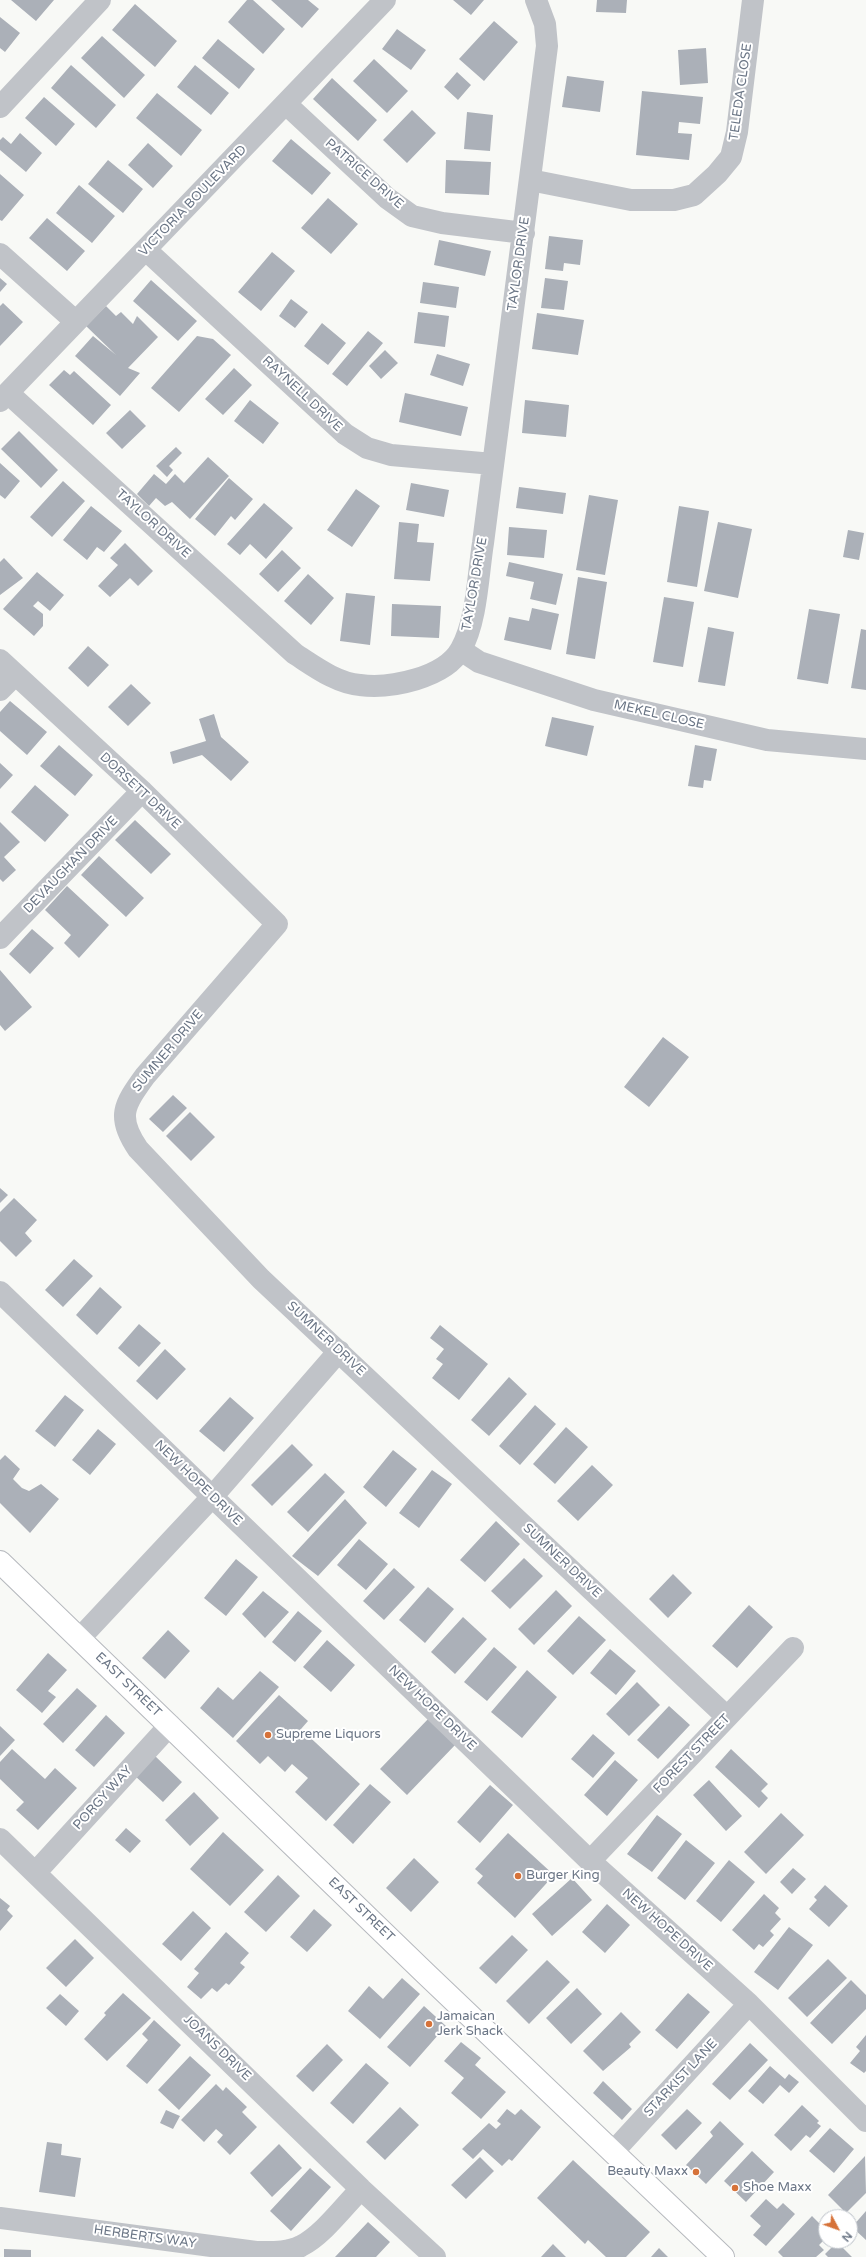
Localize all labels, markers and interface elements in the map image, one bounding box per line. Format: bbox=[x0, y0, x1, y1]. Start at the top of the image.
street label: TELEDA CLOSE bbox=[726, 42, 756, 142]
street label: PATRICE DRIVE bbox=[322, 136, 406, 212]
street label: VICTORIA BOULEVARD bbox=[136, 142, 250, 260]
street label: TAYLOR DRIVE bbox=[505, 216, 533, 312]
street label: RAYNELL DRIVE bbox=[259, 353, 345, 435]
street label: TAYLOR DRIVE bbox=[112, 486, 194, 562]
street label: TAYLOR DRIVE bbox=[459, 536, 491, 632]
street label: MEKEL CLOSE bbox=[612, 697, 706, 733]
street label: DORSETT DRIVE bbox=[96, 749, 184, 833]
street label: DEVAUGHAN DRIVE bbox=[21, 813, 121, 917]
street label: SUMNER DRIVE bbox=[129, 1007, 207, 1095]
street label: SUMNER DRIVE bbox=[283, 1299, 369, 1379]
street label: NEW HOPE DRIVE bbox=[151, 1437, 245, 1529]
street label: SUMNER DRIVE bbox=[519, 1521, 605, 1601]
street label: EAST STREET bbox=[92, 1650, 164, 1720]
street label: NEW HOPE DRIVE bbox=[385, 1662, 479, 1754]
street label: FOREST STREET bbox=[650, 1711, 734, 1797]
place label: Supreme Liquors bbox=[276, 1727, 381, 1743]
marker: Supreme Liquors bbox=[263, 1730, 273, 1740]
street label: PORGY WAY bbox=[70, 1763, 136, 1833]
place label: Burger King bbox=[526, 1868, 600, 1884]
marker: Burger King bbox=[513, 1871, 523, 1881]
street label: EAST STREET bbox=[325, 1875, 397, 1945]
street label: NEW HOPE DRIVE bbox=[619, 1885, 715, 1975]
place label: Jamaican Jerk Shack bbox=[437, 2009, 503, 2040]
street label: JOANS DRIVE bbox=[180, 2012, 254, 2084]
marker: Jamaican Jerk Shack bbox=[424, 2019, 434, 2029]
street label: STARKIST LANE bbox=[641, 2036, 721, 2120]
place label: Beauty Maxx bbox=[607, 2164, 688, 2180]
marker: Beauty Maxx bbox=[691, 2167, 701, 2177]
place label: Shoe Maxx bbox=[743, 2180, 812, 2196]
marker: Shoe Maxx bbox=[730, 2183, 740, 2193]
north arrow bbox=[818, 2209, 858, 2249]
street label: HERBERTS WAY bbox=[93, 2222, 197, 2252]
text: N bbox=[839, 2229, 854, 2244]

